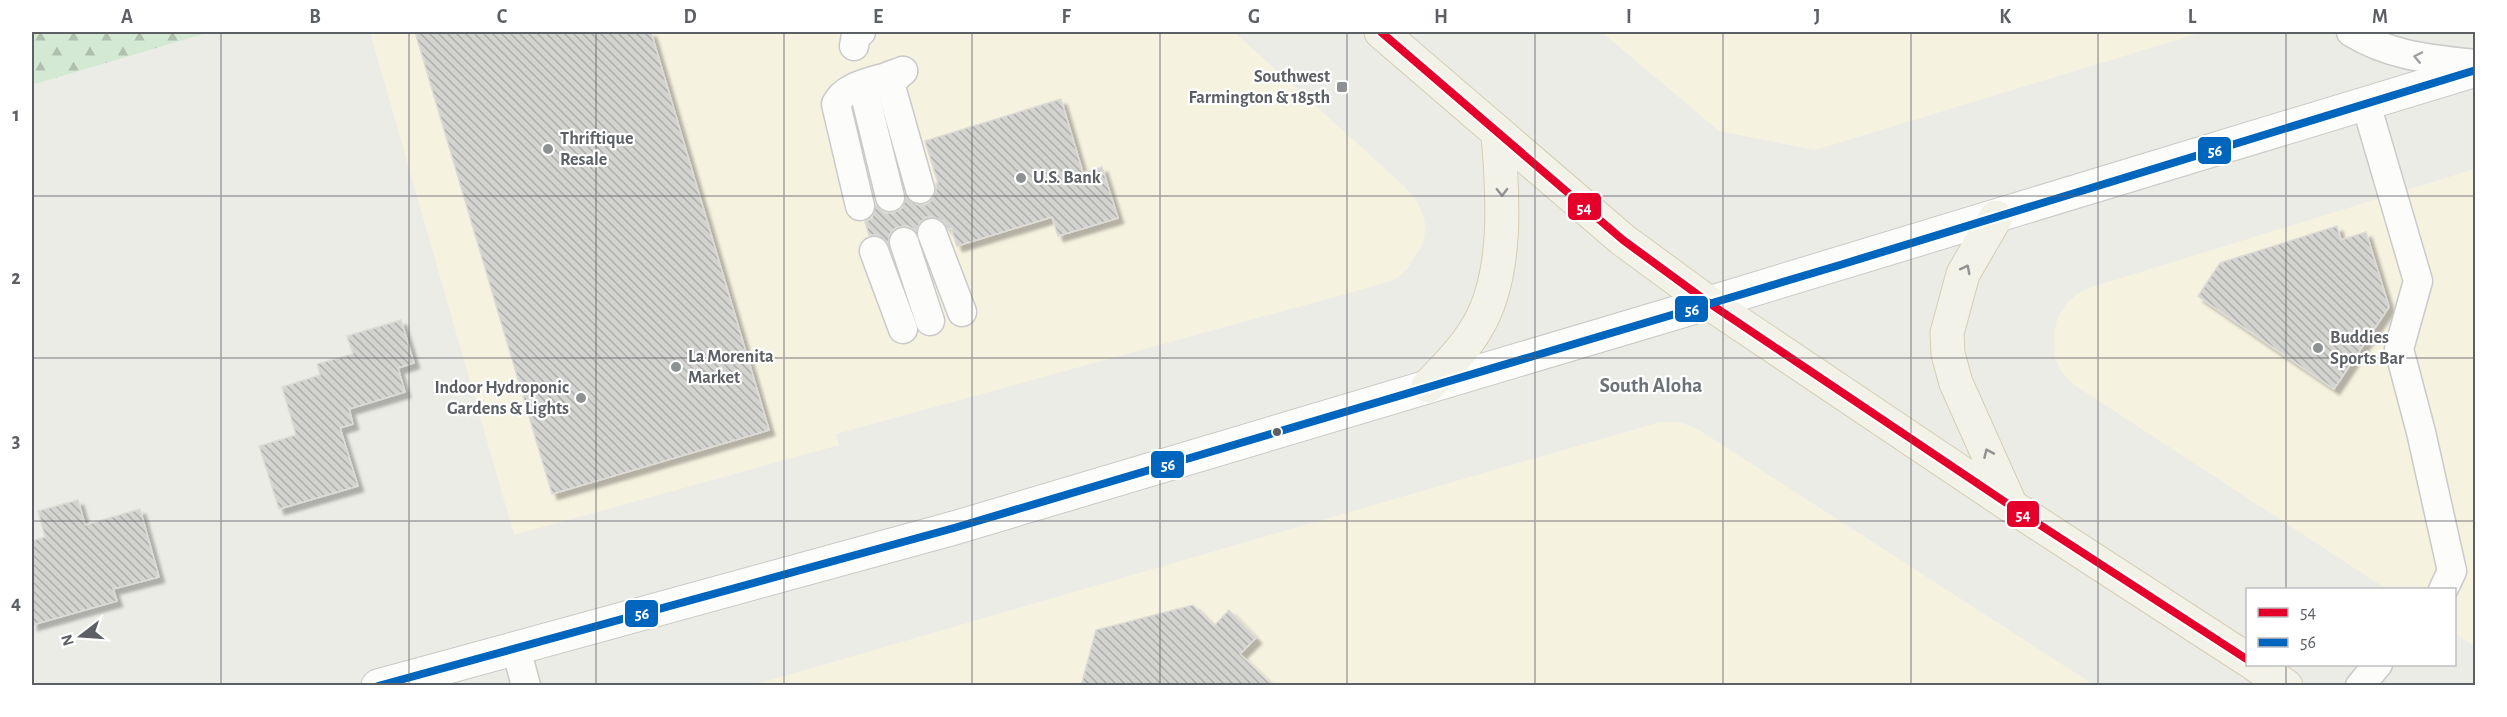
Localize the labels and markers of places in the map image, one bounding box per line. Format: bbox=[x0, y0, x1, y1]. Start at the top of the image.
place label: Southwest Farmington & 185th bbox=[1188, 68, 1330, 107]
marker: Southwest Farmington & 185th bbox=[1335, 80, 1349, 94]
place label: Thriftique Resale bbox=[560, 130, 634, 169]
marker: Thriftique Resale bbox=[541, 142, 555, 156]
place label: U.S. Bank bbox=[1033, 169, 1101, 187]
marker: U.S. Bank bbox=[1014, 171, 1028, 185]
place label: Buddies Sports Bar bbox=[2330, 329, 2405, 368]
marker: Buddies Sports Bar bbox=[2311, 341, 2325, 355]
place label: La Morenita Market bbox=[688, 348, 774, 387]
marker: La Morenita Market bbox=[669, 360, 683, 374]
place label: Indoor Hydroponic Gardens & Lights bbox=[434, 379, 569, 418]
marker: Indoor Hydroponic Gardens & Lights bbox=[574, 391, 588, 405]
unlabelled marker bbox=[1271, 426, 1283, 438]

